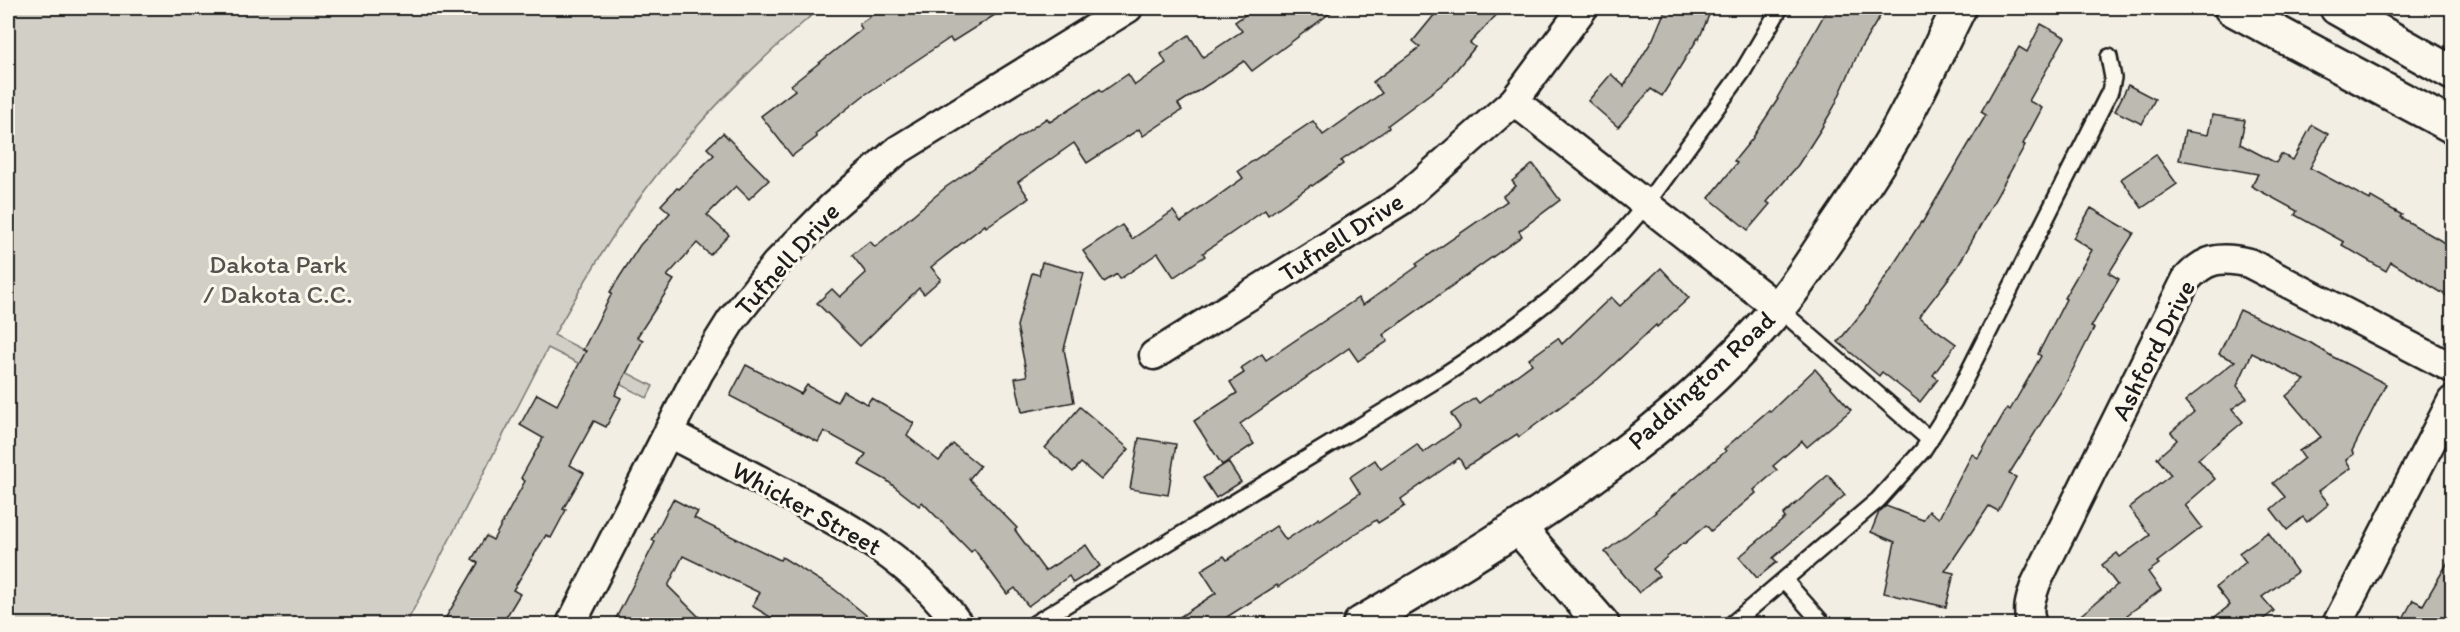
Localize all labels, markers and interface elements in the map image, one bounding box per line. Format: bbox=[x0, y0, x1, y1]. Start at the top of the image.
street label: Tufnell Drive bbox=[1273, 185, 1409, 289]
street label: Tufnell Drive bbox=[728, 196, 846, 322]
park label: Dakota Park / Dakota C.C. bbox=[203, 248, 353, 310]
street label: Ashford Drive bbox=[2104, 274, 2202, 426]
street label: Paddington Road bbox=[1621, 303, 1782, 457]
street label: Whicker Street bbox=[727, 454, 888, 562]

